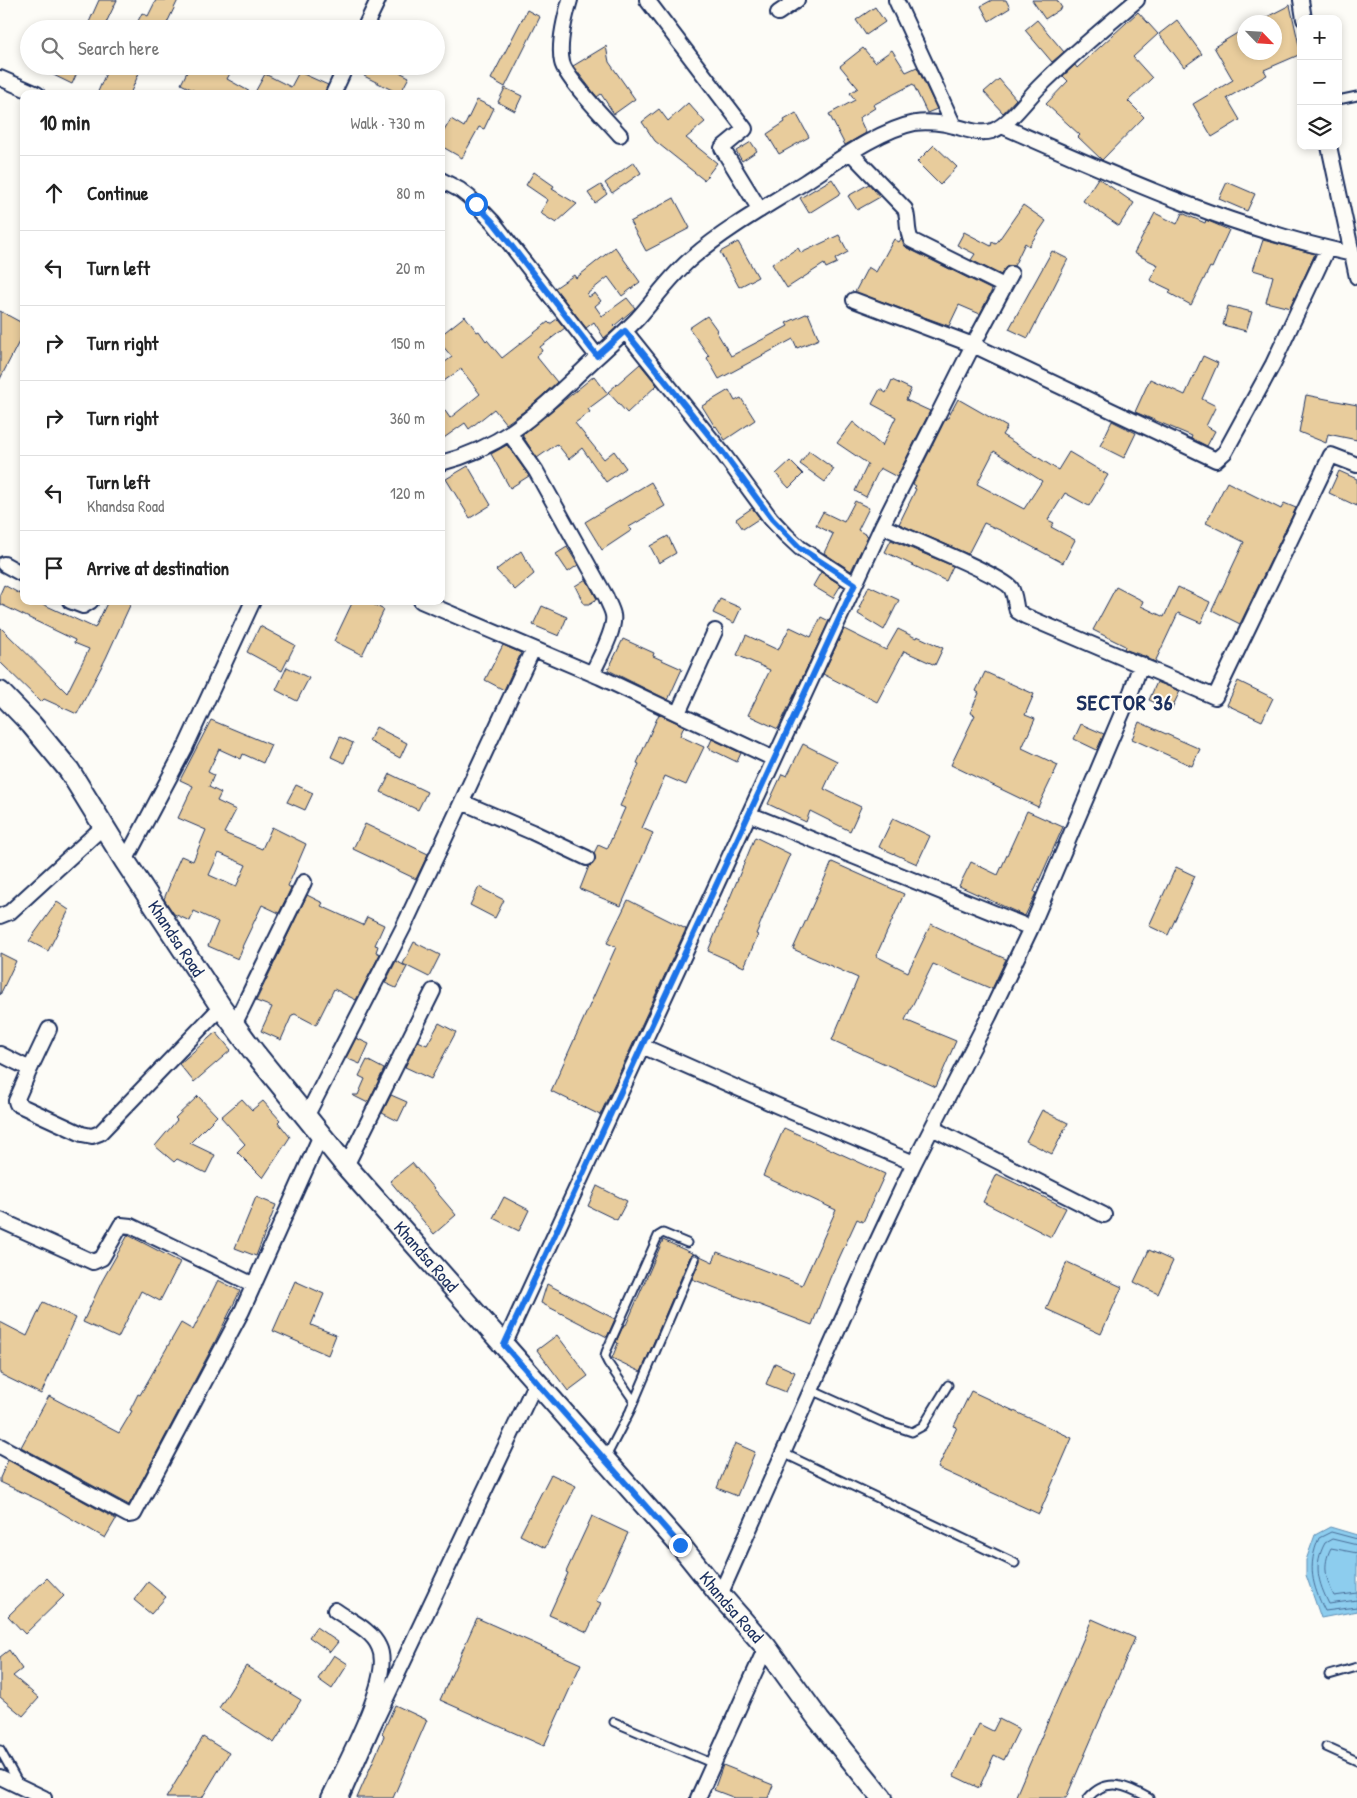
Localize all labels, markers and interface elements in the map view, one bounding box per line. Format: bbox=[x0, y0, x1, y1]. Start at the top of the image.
north arrow bbox=[1237, 15, 1282, 60]
map controls bbox=[1297, 15, 1342, 150]
button: + bbox=[1297, 15, 1342, 60]
search box bbox=[20, 20, 445, 75]
icon: search bbox=[38, 34, 66, 62]
text: Search here bbox=[78, 35, 159, 61]
button: − bbox=[1297, 60, 1342, 105]
button: layers bbox=[1297, 105, 1342, 150]
text: 10 min bbox=[40, 108, 90, 137]
text: Walk · 730 m bbox=[351, 112, 425, 134]
icon: ahead bbox=[40, 179, 68, 207]
text: Continue bbox=[87, 180, 148, 206]
text: 80 m bbox=[396, 182, 425, 204]
route start bbox=[465, 193, 488, 216]
icon: left bbox=[40, 254, 68, 282]
text: Turn left bbox=[87, 255, 150, 281]
text: 20 m bbox=[396, 257, 425, 279]
icon: right bbox=[40, 329, 68, 357]
text: Turn right bbox=[87, 330, 158, 356]
text: 150 m bbox=[391, 332, 425, 354]
icon: right bbox=[40, 404, 68, 432]
text: Turn right bbox=[87, 405, 158, 431]
text: 360 m bbox=[390, 407, 425, 429]
text: Turn left bbox=[87, 469, 150, 495]
icon: left bbox=[40, 479, 68, 507]
text: 120 m bbox=[390, 482, 425, 504]
text: Khandsa Road bbox=[87, 495, 164, 517]
icon: arrive bbox=[40, 554, 68, 582]
text: Arrive at destination bbox=[87, 555, 229, 581]
district label: SECTOR 36 bbox=[1076, 687, 1174, 717]
street label: Khandsa Road bbox=[142, 895, 211, 982]
street label: Khandsa Road bbox=[388, 1216, 464, 1297]
route end bbox=[669, 1534, 692, 1557]
street label: Khandsa Road bbox=[694, 1566, 770, 1648]

